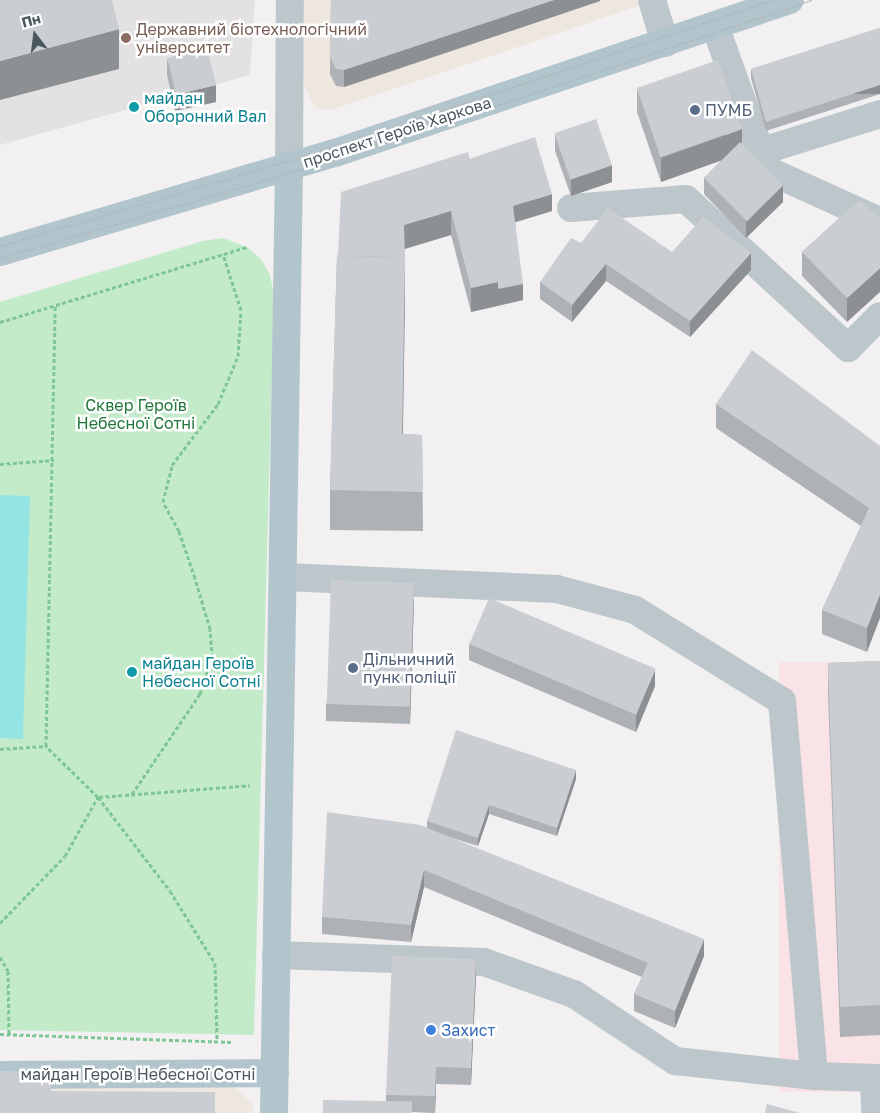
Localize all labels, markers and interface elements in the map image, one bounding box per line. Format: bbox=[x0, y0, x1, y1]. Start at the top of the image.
text: Пн bbox=[20, 9, 42, 31]
north arrow bbox=[10, 10, 60, 60]
place label: Державний біотехнологічний університет bbox=[136, 19, 367, 57]
marker: Державний біотехнологічний університет bbox=[120, 32, 132, 44]
place label: майдан Оборонний Вал bbox=[144, 88, 267, 126]
street label: проспект Героїв Харкова bbox=[300, 92, 494, 172]
place label: ПУМБ bbox=[705, 100, 752, 120]
marker: майдан Оборонний Вал bbox=[128, 101, 140, 113]
marker: ПУМБ bbox=[689, 104, 701, 116]
park label: Сквер Героїв Небесної Сотні bbox=[77, 395, 195, 433]
place label: Дільничний пунк поліції bbox=[363, 649, 456, 687]
place label: майдан Героїв Небесної Сотні bbox=[142, 653, 261, 691]
marker: Дільничний пунк поліції bbox=[347, 662, 359, 674]
marker: майдан Героїв Небесної Сотні bbox=[126, 666, 138, 678]
place label: Захист bbox=[441, 1020, 495, 1040]
marker: Захист bbox=[425, 1024, 437, 1036]
street label: майдан Героїв Небесної Сотні bbox=[20, 1064, 256, 1084]

